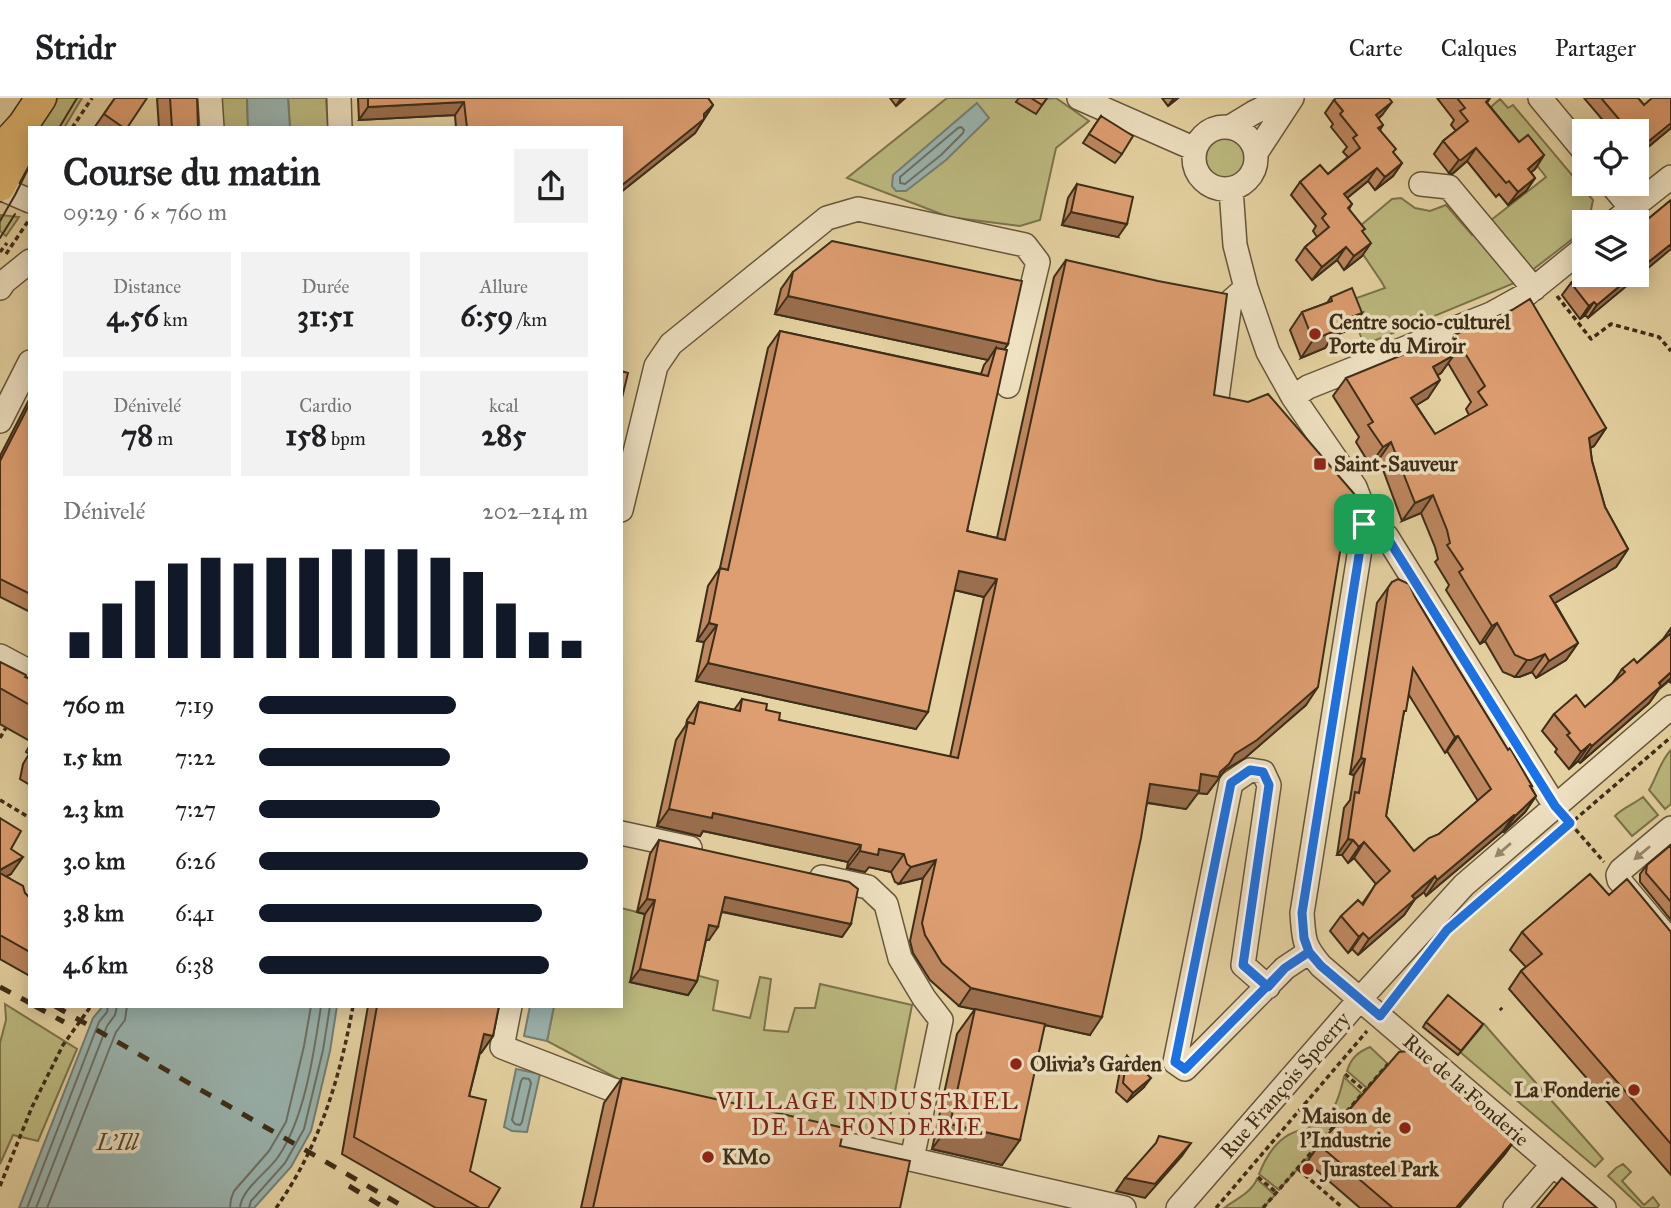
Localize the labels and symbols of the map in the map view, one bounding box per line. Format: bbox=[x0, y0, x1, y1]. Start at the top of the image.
place label: Centre socio-culturel Porte du Miroir bbox=[1329, 309, 1512, 359]
marker: Centre socio-culturel Porte du Miroir bbox=[1307, 326, 1323, 342]
place label: Saint-Sauveur bbox=[1334, 451, 1459, 477]
marker: Saint-Sauveur bbox=[1312, 456, 1328, 472]
pin bbox=[1334, 494, 1394, 554]
one-way arrow bbox=[1495, 842, 1512, 857]
one-way arrow bbox=[1633, 845, 1650, 860]
street label: Rue François Spoerry bbox=[1214, 1006, 1356, 1164]
street label: Rue de la Fonderie bbox=[1398, 1028, 1535, 1152]
place label: Olivia's Garden bbox=[1030, 1051, 1163, 1077]
marker: Olivia's Garden bbox=[1008, 1056, 1024, 1072]
place label: La Fonderie bbox=[1514, 1077, 1620, 1103]
marker: La Fonderie bbox=[1626, 1082, 1642, 1098]
district label: VILLAGE INDUSTRIEL DE LA FONDERIE bbox=[715, 1087, 1020, 1141]
place label: Maison de l'Industrie bbox=[1300, 1103, 1391, 1153]
marker: Maison de l'Industrie bbox=[1397, 1120, 1413, 1136]
water label: L'Ill bbox=[95, 1128, 139, 1156]
place label: KM0 bbox=[722, 1144, 771, 1170]
marker: KM0 bbox=[700, 1149, 716, 1165]
place label: Jurasteel Park bbox=[1319, 1156, 1440, 1183]
marker: Jurasteel Park bbox=[1300, 1161, 1316, 1177]

